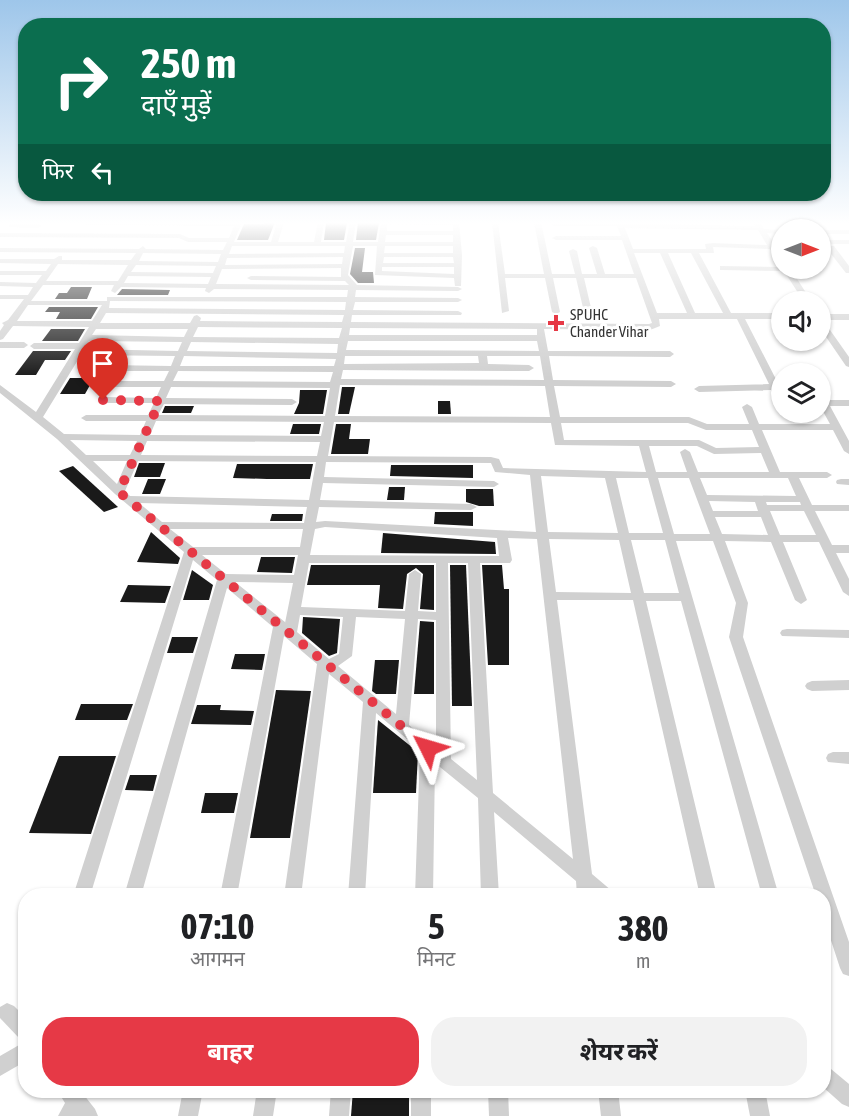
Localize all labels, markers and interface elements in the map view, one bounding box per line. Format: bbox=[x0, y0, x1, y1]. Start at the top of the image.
text: 250 m bbox=[141, 39, 236, 87]
icon: right bbox=[42, 42, 120, 120]
text: दाएँ मुड़ें bbox=[141, 89, 212, 120]
icon: left bbox=[86, 156, 119, 189]
text: फिर bbox=[42, 158, 74, 184]
north arrow bbox=[771, 219, 831, 279]
map controls bbox=[771, 219, 831, 423]
button: sound bbox=[771, 291, 831, 351]
place label: SPUHC Chander Vihar bbox=[570, 306, 649, 340]
marker: SPUHC Chander Vihar bbox=[547, 314, 565, 332]
pin bbox=[77, 338, 128, 400]
icon: arrive bbox=[86, 347, 119, 380]
button: layers bbox=[771, 363, 831, 423]
position arrow bbox=[396, 716, 460, 780]
text: 07:10 bbox=[180, 905, 255, 947]
text: 5 bbox=[428, 905, 445, 947]
text: 380 bbox=[618, 907, 669, 949]
text: आगमन bbox=[190, 947, 245, 970]
text: मिनट bbox=[417, 947, 455, 970]
text: m bbox=[636, 949, 650, 972]
button: बाहर bbox=[42, 1017, 419, 1086]
button: शेयर करें bbox=[431, 1017, 807, 1086]

